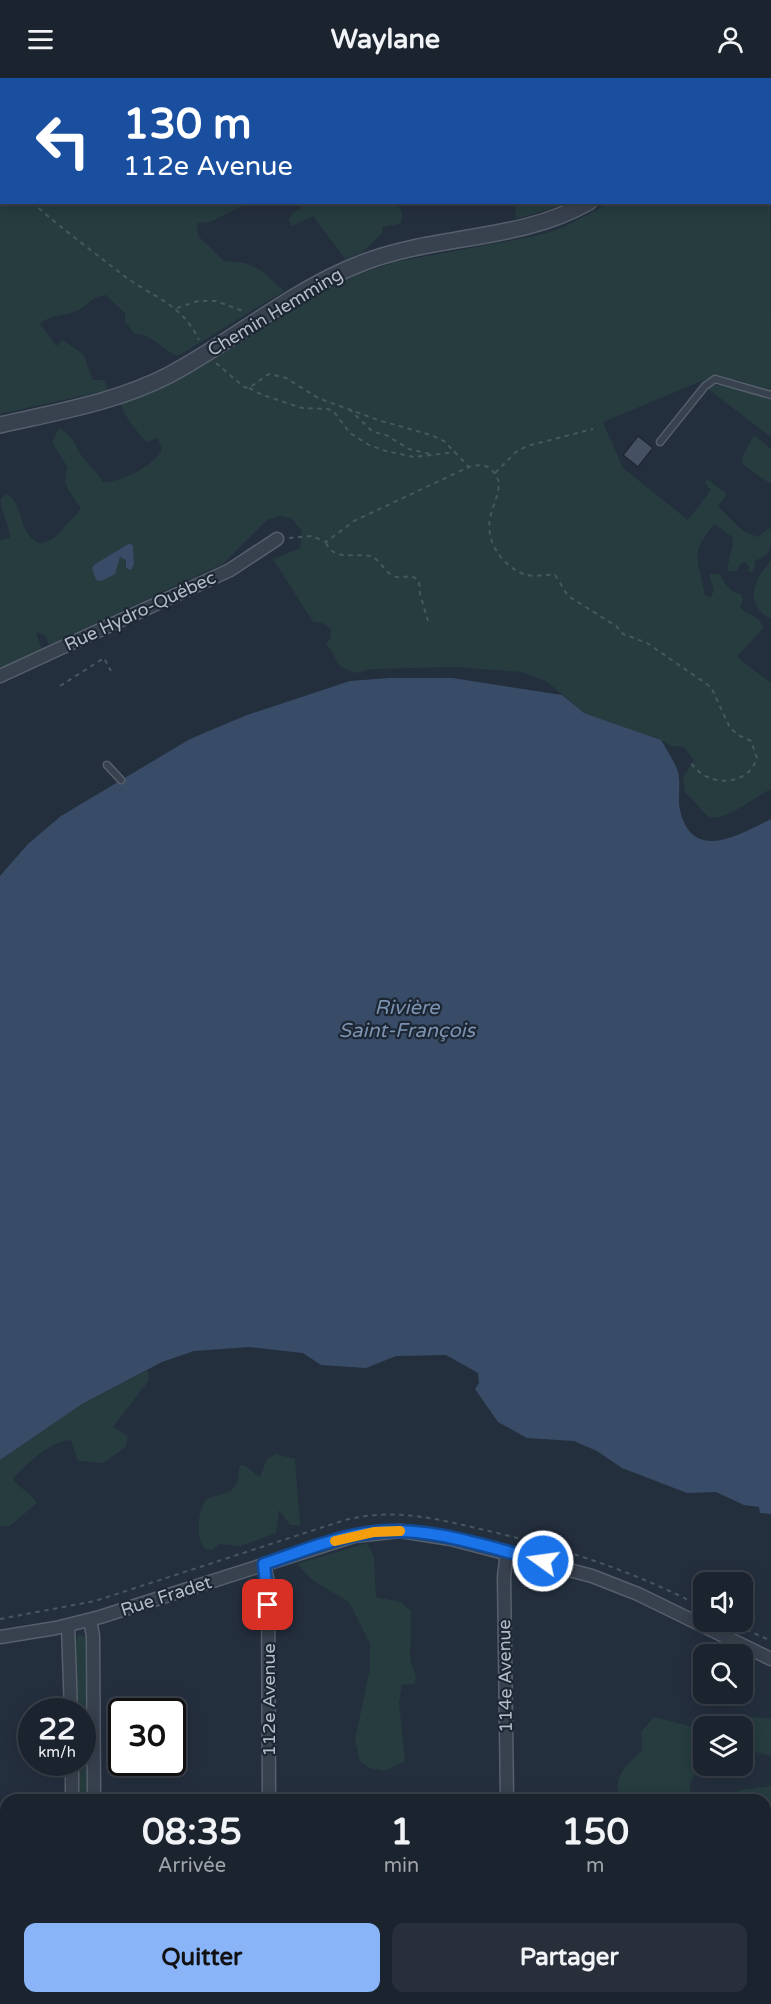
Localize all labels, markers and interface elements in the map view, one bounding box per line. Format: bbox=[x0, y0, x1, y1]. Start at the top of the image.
icon: menu bbox=[24, 23, 57, 56]
text: Waylane bbox=[331, 23, 440, 56]
icon: person bbox=[714, 23, 747, 56]
text: 130 m bbox=[123, 99, 252, 150]
icon: left bbox=[24, 102, 102, 180]
text: 112e Avenue bbox=[123, 150, 293, 183]
street label: Chemin Hemming bbox=[203, 263, 347, 361]
street label: Rue Hydro-Québec bbox=[61, 566, 219, 656]
water label: Rivière Saint-François bbox=[339, 996, 477, 1043]
position arrow bbox=[511, 1529, 575, 1593]
street label: Rue Fradet bbox=[118, 1571, 214, 1621]
map controls bbox=[693, 1572, 753, 1776]
button: sound bbox=[693, 1572, 753, 1632]
pin bbox=[242, 1579, 293, 1630]
icon: arrive bbox=[251, 1588, 284, 1621]
street label: 114e Avenue bbox=[493, 1619, 517, 1733]
street label: 112e Avenue bbox=[258, 1643, 280, 1757]
button: search bbox=[693, 1644, 753, 1704]
speed limit sign: 30 bbox=[108, 1698, 186, 1776]
text: 22 bbox=[38, 1711, 76, 1748]
button: layers bbox=[693, 1716, 753, 1776]
text: km/h bbox=[38, 1743, 76, 1761]
text: 08:35 bbox=[142, 1811, 242, 1854]
text: 1 bbox=[390, 1811, 413, 1854]
text: 150 bbox=[561, 1811, 629, 1854]
text: Arrivée bbox=[158, 1854, 226, 1878]
text: min bbox=[384, 1854, 419, 1878]
text: m bbox=[586, 1854, 604, 1878]
button: Quitter bbox=[24, 1923, 380, 1992]
button: Partager bbox=[392, 1923, 747, 1992]

